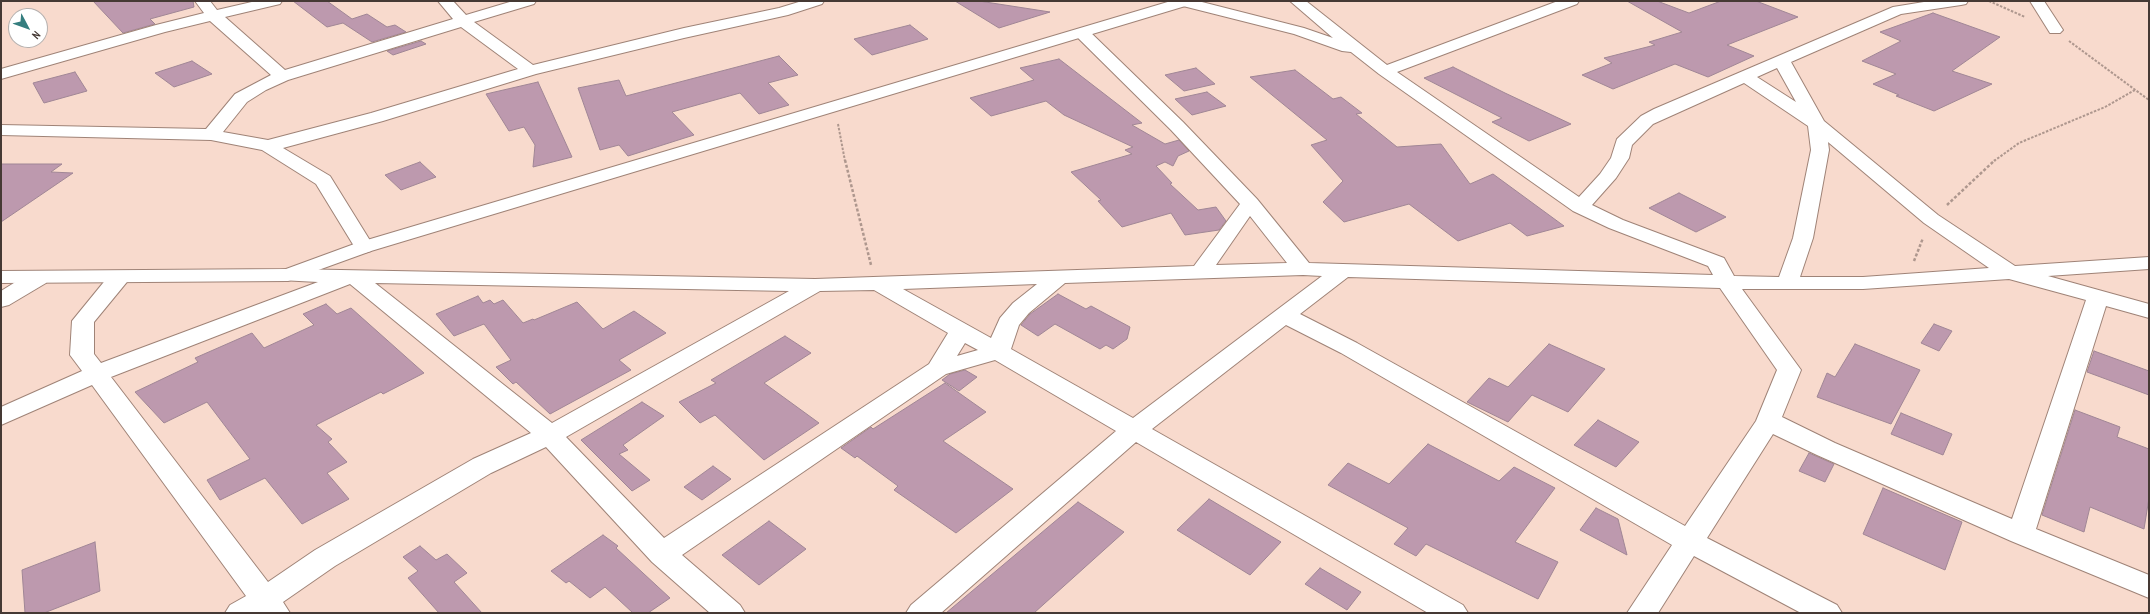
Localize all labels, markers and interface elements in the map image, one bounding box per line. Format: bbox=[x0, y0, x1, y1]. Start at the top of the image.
north arrow bbox=[8, 8, 48, 48]
text: N bbox=[29, 28, 44, 42]

